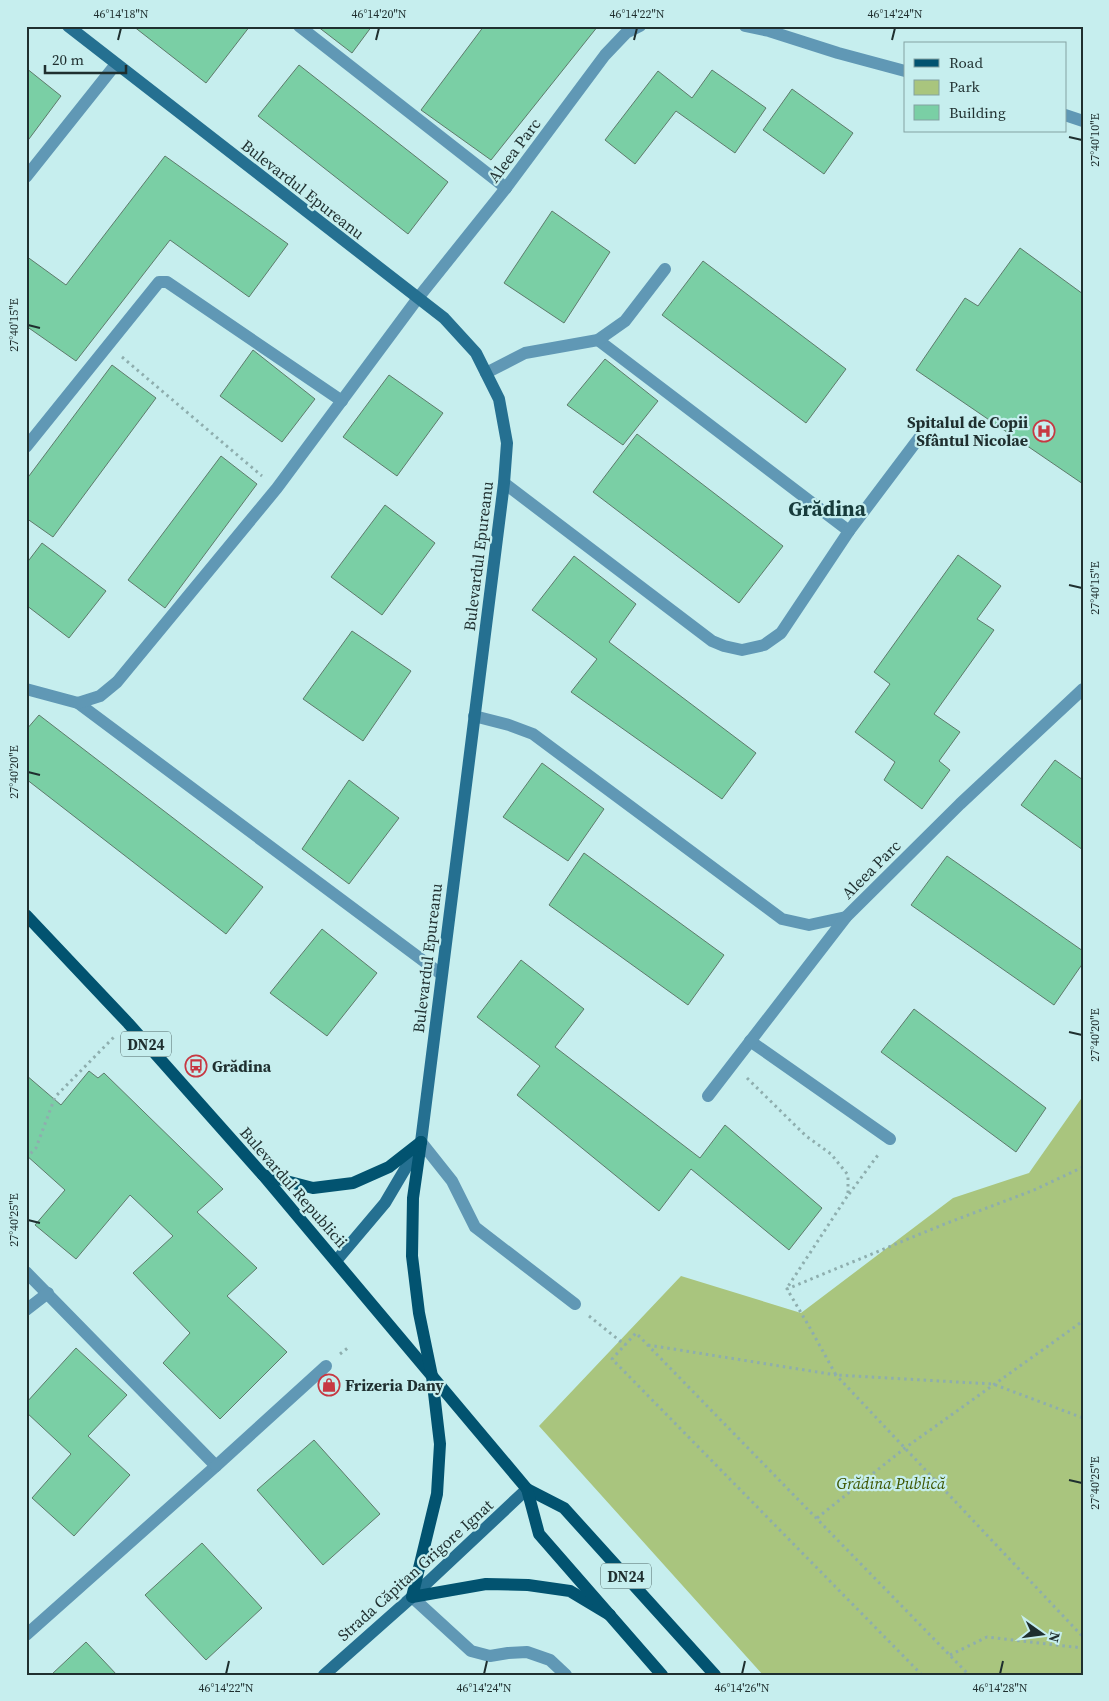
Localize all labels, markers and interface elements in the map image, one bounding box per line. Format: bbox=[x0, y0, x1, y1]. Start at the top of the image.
text: 46°14'18"N bbox=[93, 6, 149, 22]
text: 46°14'20"N bbox=[351, 6, 407, 22]
text: 46°14'22"N bbox=[609, 6, 665, 22]
text: 46°14'24"N bbox=[867, 6, 923, 22]
scale bar bbox=[45, 42, 126, 74]
legend bbox=[904, 42, 1066, 132]
text: 20 m bbox=[52, 49, 84, 70]
text: Road bbox=[949, 52, 983, 73]
text: Park bbox=[949, 76, 981, 97]
text: Building bbox=[949, 102, 1006, 123]
street label: Aleea Parc bbox=[483, 113, 546, 187]
text: 27°40'10"E bbox=[1087, 113, 1103, 167]
street label: Bulevardul Epureanu bbox=[237, 134, 369, 244]
text: 27°40'15"E bbox=[6, 298, 22, 352]
place label: Spitalul de Copii Sfântul Nicolae bbox=[907, 411, 1028, 451]
hospital icon: Spitalul de Copii Sfântul Nicolae bbox=[1032, 419, 1056, 443]
street label: Bulevardul Epureanu bbox=[458, 480, 498, 632]
district label: Grădina bbox=[788, 494, 867, 523]
text: 27°40'15"E bbox=[1087, 561, 1103, 615]
text: 27°40'20"E bbox=[6, 745, 22, 799]
street label: Aleea Parc bbox=[837, 834, 906, 903]
street label: Bulevardul Epureanu bbox=[407, 882, 447, 1034]
text: 27°40'20"E bbox=[1087, 1008, 1103, 1062]
road number: DN24 bbox=[121, 1032, 171, 1056]
bus stop icon: Grădina bbox=[184, 1054, 208, 1078]
place label: Grădina bbox=[212, 1055, 272, 1077]
street label: Bulevardul Republicii bbox=[235, 1122, 353, 1252]
text: 27°40'25"E bbox=[6, 1193, 22, 1247]
shop icon: Frizeria Dany bbox=[317, 1373, 341, 1397]
place label: Frizeria Dany bbox=[345, 1374, 444, 1396]
text: 27°40'25"E bbox=[1087, 1456, 1103, 1510]
park label: Grădina Publică bbox=[837, 1472, 946, 1494]
street label: Strada Căpitan Grigore Ignat bbox=[332, 1494, 498, 1646]
road number: DN24 bbox=[601, 1564, 651, 1588]
north arrow bbox=[1016, 1608, 1066, 1658]
text: N bbox=[1044, 1630, 1066, 1645]
text: 46°14'22"N bbox=[198, 1680, 254, 1696]
text: 46°14'24"N bbox=[456, 1680, 512, 1696]
text: 46°14'26"N bbox=[714, 1680, 770, 1696]
text: 46°14'28"N bbox=[972, 1680, 1028, 1696]

